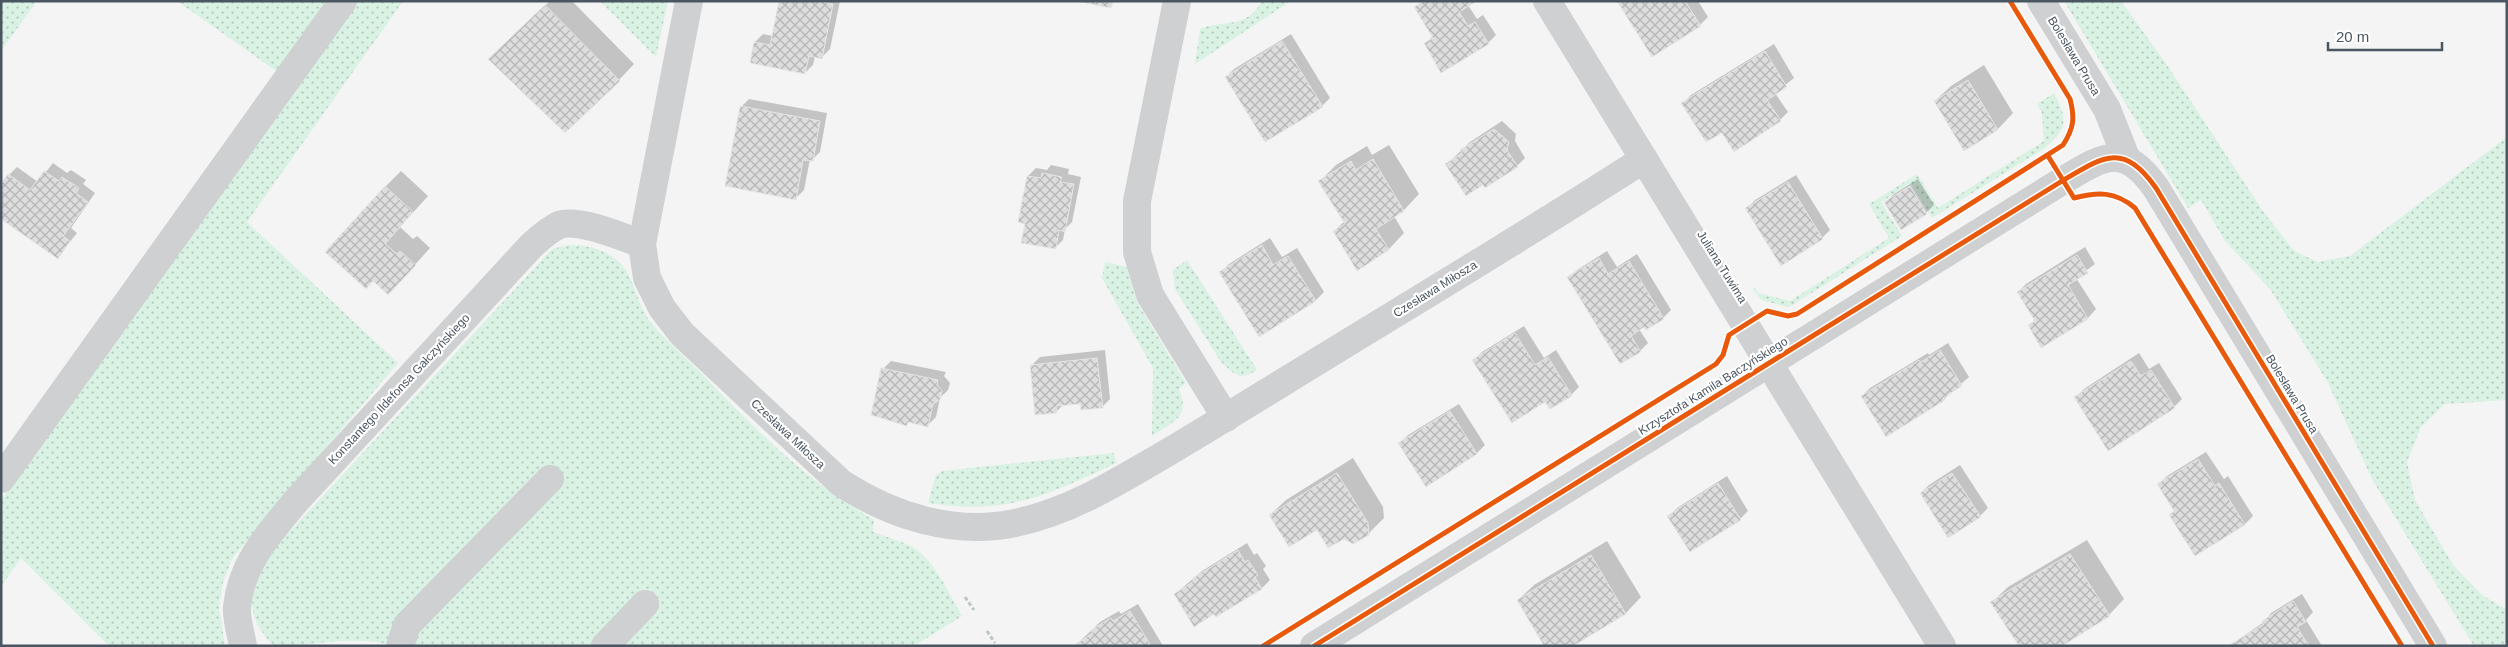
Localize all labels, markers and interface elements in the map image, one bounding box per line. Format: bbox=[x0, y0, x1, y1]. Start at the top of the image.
street label: Bolesława Prusa bbox=[2045, 14, 2103, 98]
scale bar bbox=[2328, 20, 2442, 52]
text: 20 m bbox=[2336, 28, 2369, 45]
street label: Juliana Tuwima bbox=[1694, 228, 1750, 306]
street label: Czesława Miłosza bbox=[1391, 257, 1480, 320]
street label: Konstantego Ildefonsa Gałczyńskiego bbox=[325, 311, 473, 467]
street label: Krzysztofa Kamila Baczyńskiego bbox=[1636, 334, 1791, 438]
street label: Bolesława Prusa bbox=[2263, 352, 2321, 436]
street label: Czesława Miłosza bbox=[748, 396, 828, 472]

